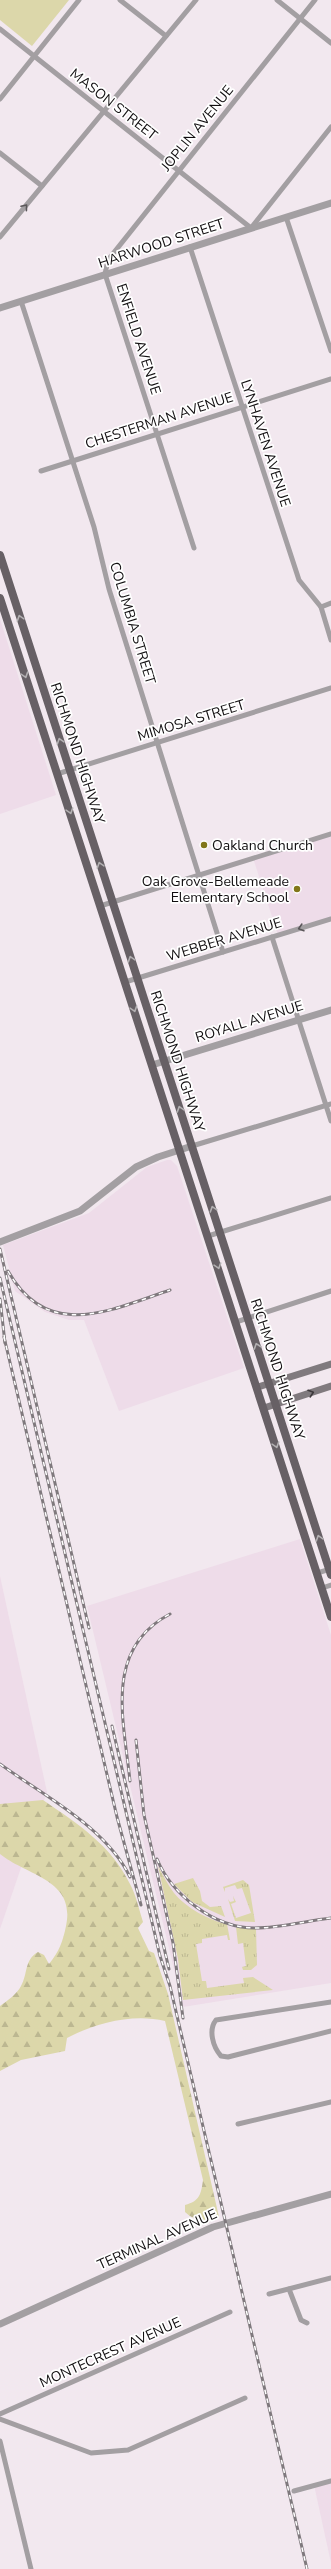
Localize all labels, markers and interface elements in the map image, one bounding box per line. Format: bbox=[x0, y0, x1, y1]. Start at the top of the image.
street label: MASON STREET bbox=[66, 64, 162, 145]
street label: JOPLIN AVENUE bbox=[156, 81, 238, 176]
one-way arrow bbox=[20, 204, 27, 211]
street label: HARWOOD STREET bbox=[96, 214, 227, 273]
street label: ENFIELD AVENUE bbox=[112, 281, 165, 397]
street label: LYNHAVEN AVENUE bbox=[236, 377, 295, 509]
street label: CHESTERMAN AVENUE bbox=[83, 388, 236, 453]
street label: COLUMBIA STREET bbox=[105, 560, 160, 687]
one-way arrow bbox=[16, 614, 25, 621]
one-way arrow bbox=[20, 671, 29, 678]
street label: RICHMOND HIGHWAY bbox=[46, 680, 110, 827]
street label: MIMOSA STREET bbox=[135, 695, 248, 746]
one-way arrow bbox=[56, 738, 65, 745]
one-way arrow bbox=[65, 808, 73, 815]
place label: Oakland Church bbox=[212, 836, 313, 855]
marker: Oakland Church bbox=[199, 840, 209, 850]
one-way arrow bbox=[97, 862, 105, 869]
place label: Oak Grove-Bellemeade Elementary School bbox=[142, 872, 290, 907]
marker: Oak Grove-Bellemeade Elementary School bbox=[292, 884, 302, 894]
street label: WEBBER AVENUE bbox=[164, 913, 284, 966]
one-way arrow bbox=[298, 923, 305, 932]
one-way arrow bbox=[127, 956, 136, 963]
street label: RICHMOND HIGHWAY bbox=[146, 988, 210, 1135]
street label: ROYALL AVENUE bbox=[193, 996, 305, 1047]
one-way arrow bbox=[129, 1006, 138, 1013]
one-way arrow bbox=[176, 1106, 185, 1113]
one-way arrow bbox=[209, 1206, 218, 1213]
one-way arrow bbox=[213, 1263, 222, 1270]
street label: RICHMOND HIGHWAY bbox=[246, 1296, 310, 1443]
one-way arrow bbox=[254, 1343, 262, 1350]
one-way arrow bbox=[307, 1389, 314, 1398]
one-way arrow bbox=[271, 1441, 280, 1448]
one-way arrow bbox=[315, 1534, 324, 1541]
street label: TERMINAL AVENUE bbox=[94, 2204, 220, 2274]
street label: MONTECREST AVENUE bbox=[37, 2313, 184, 2392]

